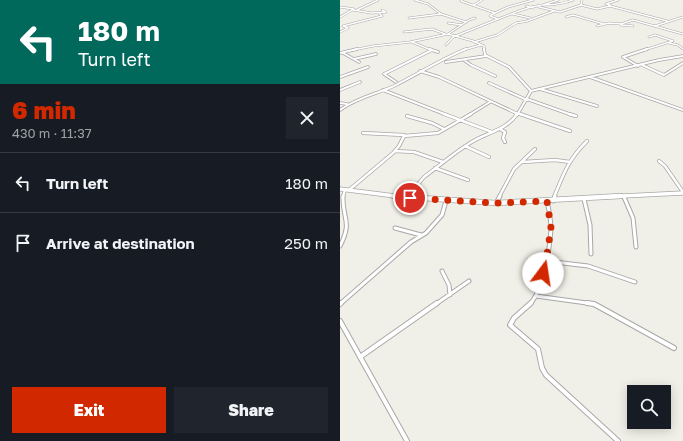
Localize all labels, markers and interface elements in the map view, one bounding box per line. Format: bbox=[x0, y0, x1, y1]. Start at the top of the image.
text: 180 m bbox=[78, 14, 160, 47]
icon: left bbox=[12, 16, 64, 68]
text: Turn left bbox=[78, 48, 151, 70]
text: 6 min bbox=[12, 95, 76, 124]
button: close bbox=[286, 97, 328, 139]
text: 430 m · 11:37 bbox=[12, 125, 92, 141]
icon: left bbox=[12, 172, 34, 194]
text: Turn left bbox=[46, 174, 108, 192]
text: 180 m bbox=[285, 174, 328, 192]
pin bbox=[393, 181, 427, 215]
icon: arrive bbox=[399, 187, 421, 209]
icon: arrive bbox=[12, 232, 34, 254]
text: Arrive at destination bbox=[46, 234, 195, 252]
text: 250 m bbox=[284, 234, 328, 252]
position arrow bbox=[522, 252, 564, 294]
map controls bbox=[627, 385, 671, 429]
button: search bbox=[627, 385, 671, 429]
button: Exit bbox=[12, 387, 166, 433]
button: Share bbox=[174, 387, 328, 433]

